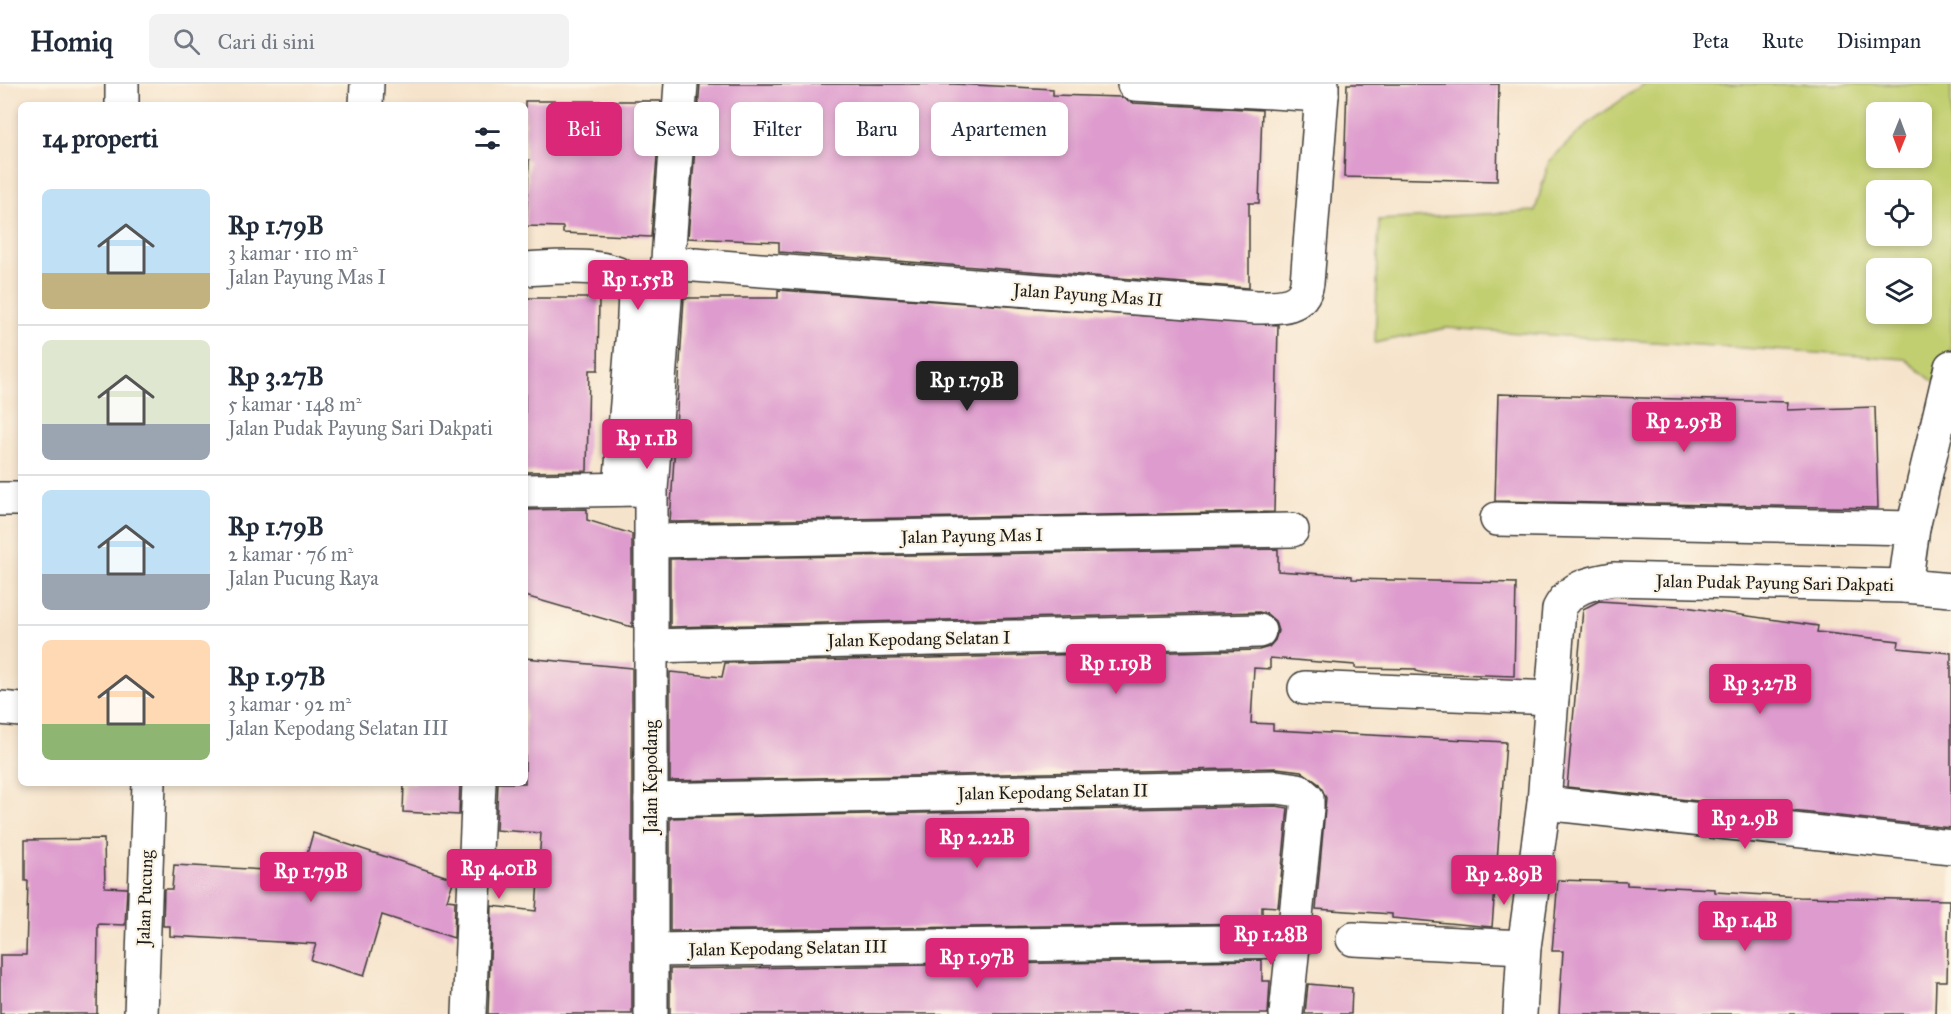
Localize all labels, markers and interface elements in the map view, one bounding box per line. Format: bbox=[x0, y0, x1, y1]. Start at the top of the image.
search box bbox=[149, 14, 569, 68]
text: Homiq bbox=[30, 24, 113, 59]
icon: search bbox=[170, 25, 203, 58]
text: Cari di sini bbox=[218, 28, 315, 55]
text: Peta bbox=[1692, 28, 1729, 54]
text: Rute bbox=[1762, 28, 1804, 54]
text: Disimpan bbox=[1837, 28, 1921, 54]
chip: Beli bbox=[546, 102, 622, 156]
chip: Sewa bbox=[634, 102, 719, 156]
chip: Filter bbox=[731, 102, 823, 156]
chip: Baru bbox=[835, 102, 919, 156]
chip: Apartemen bbox=[931, 102, 1068, 156]
north arrow bbox=[1866, 102, 1932, 168]
map controls bbox=[1866, 102, 1932, 324]
text: 14 properti bbox=[42, 122, 158, 154]
icon: filters bbox=[471, 122, 504, 155]
button: locate bbox=[1866, 180, 1932, 246]
text: Rp 1.79B bbox=[228, 209, 324, 241]
icon: home bbox=[90, 213, 162, 285]
text: 3 kamar · 110 m² bbox=[228, 241, 358, 265]
button: layers bbox=[1866, 258, 1932, 324]
pin: Rp 1.55B bbox=[576, 260, 700, 311]
text: Jalan Payung Mas I bbox=[228, 265, 386, 289]
text: Rp 1.55B bbox=[602, 267, 674, 291]
street label: Jalan Payung Mas II bbox=[1010, 279, 1164, 312]
text: Rp 3.27B bbox=[228, 360, 324, 392]
pin: Rp 1.79B bbox=[905, 361, 1029, 412]
icon: home bbox=[90, 364, 162, 436]
text: Rp 1.79B bbox=[930, 368, 1004, 392]
text: 5 kamar · 148 m² bbox=[228, 392, 362, 416]
pin: Rp 2.95B bbox=[1622, 402, 1746, 453]
text: Rp 2.95B bbox=[1646, 409, 1722, 433]
text: Jalan Pudak Payung Sari Dakpati bbox=[228, 416, 493, 440]
pin: Rp 1.1B bbox=[592, 419, 702, 470]
text: Rp 1.1B bbox=[616, 426, 678, 450]
text: Rp 1.79B bbox=[228, 510, 324, 542]
icon: home bbox=[90, 514, 162, 586]
street label: Jalan Payung Mas I bbox=[899, 524, 1044, 549]
text: 2 kamar · 76 m² bbox=[228, 542, 353, 566]
text: Jalan Pucung Raya bbox=[228, 566, 379, 590]
street label: Jalan Pudak Payung Sari Dakpati bbox=[1654, 570, 1894, 597]
street label: Jalan Kepodang Selatan I bbox=[825, 626, 1011, 653]
pin: Rp 1.19B bbox=[1054, 644, 1178, 695]
text: Rp 1.19B bbox=[1080, 651, 1152, 675]
text: Rp 1.97B bbox=[228, 660, 326, 692]
icon: home bbox=[90, 664, 162, 736]
pin: Rp 3.27B bbox=[1698, 664, 1822, 715]
text: Rp 3.27B bbox=[1723, 671, 1797, 695]
text: 3 kamar · 92 m² bbox=[228, 692, 351, 716]
text: Jalan Kepodang Selatan III bbox=[228, 716, 449, 740]
street label: Jalan Kepodang bbox=[640, 720, 663, 836]
street label: Jalan Kepodang Selatan II bbox=[955, 779, 1149, 806]
pin: Rp 2.9B bbox=[1690, 799, 1800, 850]
text: Rp 2.9B bbox=[1712, 806, 1778, 830]
pin: Rp 2.22B bbox=[915, 818, 1039, 869]
text: Rp 2.22B bbox=[939, 825, 1015, 849]
street label: Jalan Pucung bbox=[132, 849, 159, 948]
pin: Rp 4.01B bbox=[437, 849, 561, 900]
pin: Rp 1.79B bbox=[249, 852, 373, 903]
pin: Rp 2.89B bbox=[1442, 855, 1566, 906]
text: Rp 4.01B bbox=[461, 856, 537, 880]
text: Rp 1.79B bbox=[274, 859, 348, 883]
text: Rp 2.89B bbox=[1465, 862, 1543, 886]
pin: Rp 1.4B bbox=[1690, 901, 1800, 952]
text: Rp 1.4B bbox=[1713, 908, 1778, 932]
pin: Rp 1.28B bbox=[1209, 915, 1333, 966]
text: Rp 1.28B bbox=[1234, 922, 1308, 946]
street label: Jalan Kepodang Selatan III bbox=[687, 935, 888, 962]
pin: Rp 1.97B bbox=[915, 938, 1039, 989]
text: Rp 1.97B bbox=[939, 945, 1015, 969]

